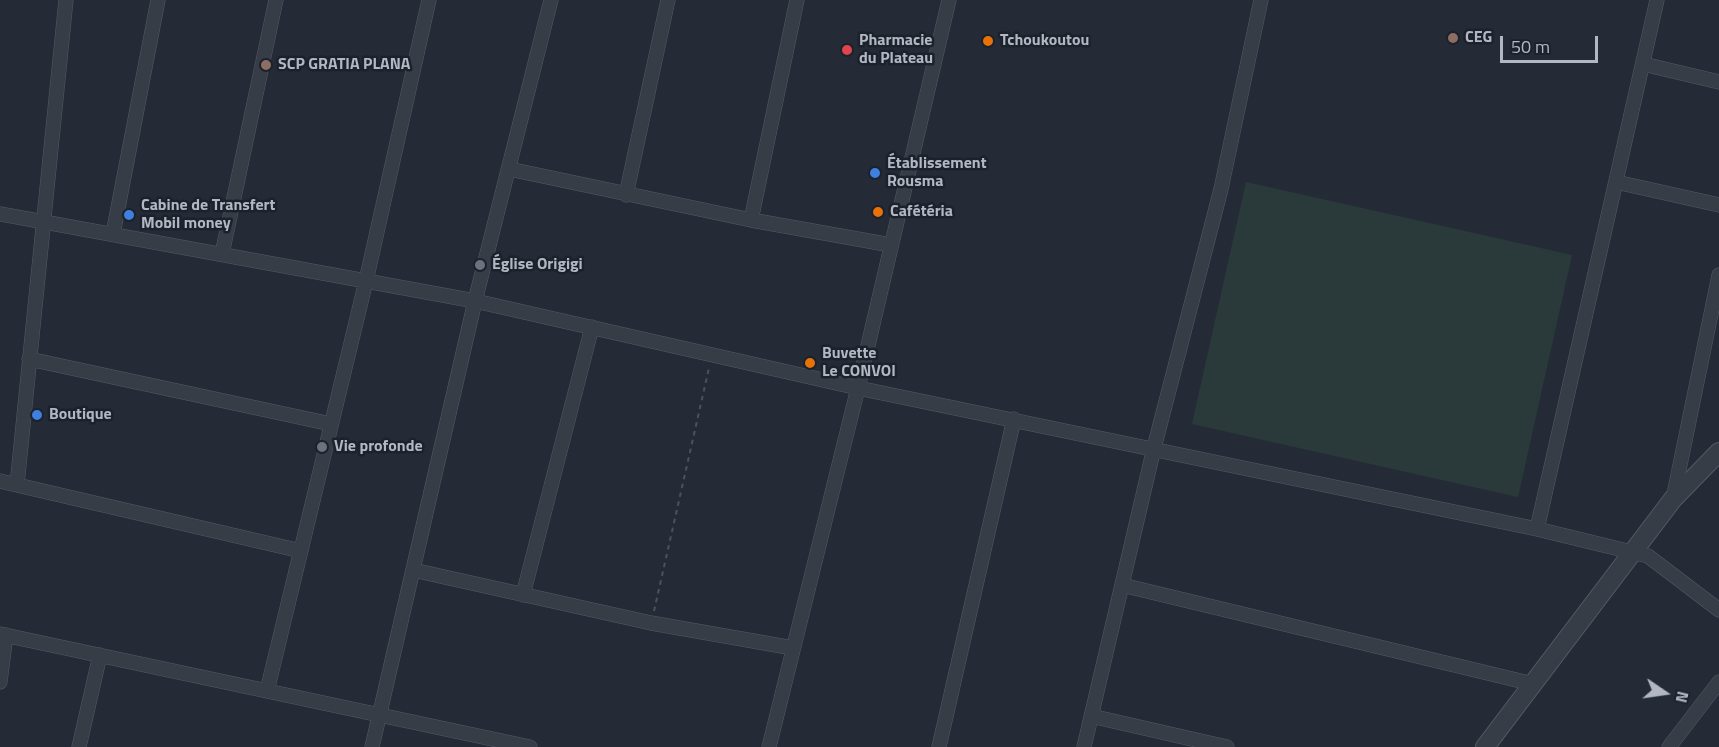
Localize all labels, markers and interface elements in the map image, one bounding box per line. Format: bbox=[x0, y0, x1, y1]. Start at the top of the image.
scale bar bbox=[1503, 24, 1600, 62]
place label: CEG bbox=[1465, 28, 1492, 48]
place label: Pharmacie du Plateau bbox=[859, 31, 933, 69]
place label: Tchoukoutou bbox=[1000, 31, 1089, 51]
marker: CEG bbox=[1446, 31, 1460, 45]
text: 50 m bbox=[1511, 33, 1550, 60]
marker: Tchoukoutou bbox=[981, 34, 995, 48]
marker: Pharmacie du Plateau bbox=[840, 43, 854, 57]
place label: SCP GRATIA PLANA bbox=[278, 55, 410, 75]
marker: SCP GRATIA PLANA bbox=[259, 58, 273, 72]
place label: Établissement Rousma bbox=[887, 154, 987, 192]
marker: Établissement Rousma bbox=[868, 166, 882, 180]
place label: Cabine de Transfert Mobil money bbox=[141, 196, 275, 234]
place label: Cafétéria bbox=[890, 202, 953, 222]
marker: Cafétéria bbox=[871, 205, 885, 219]
marker: Cabine de Transfert Mobil money bbox=[122, 208, 136, 222]
place label: Église Origigi bbox=[492, 255, 583, 275]
marker: Église Origigi bbox=[473, 258, 487, 272]
place label: Buvette Le CONVOI bbox=[822, 344, 896, 382]
marker: Buvette Le CONVOI bbox=[803, 356, 817, 370]
place label: Boutique bbox=[49, 405, 112, 425]
marker: Boutique bbox=[30, 408, 44, 422]
place label: Vie profonde bbox=[334, 437, 423, 457]
marker: Vie profonde bbox=[315, 440, 329, 454]
north arrow bbox=[1635, 663, 1695, 723]
text: N bbox=[1670, 689, 1695, 705]

